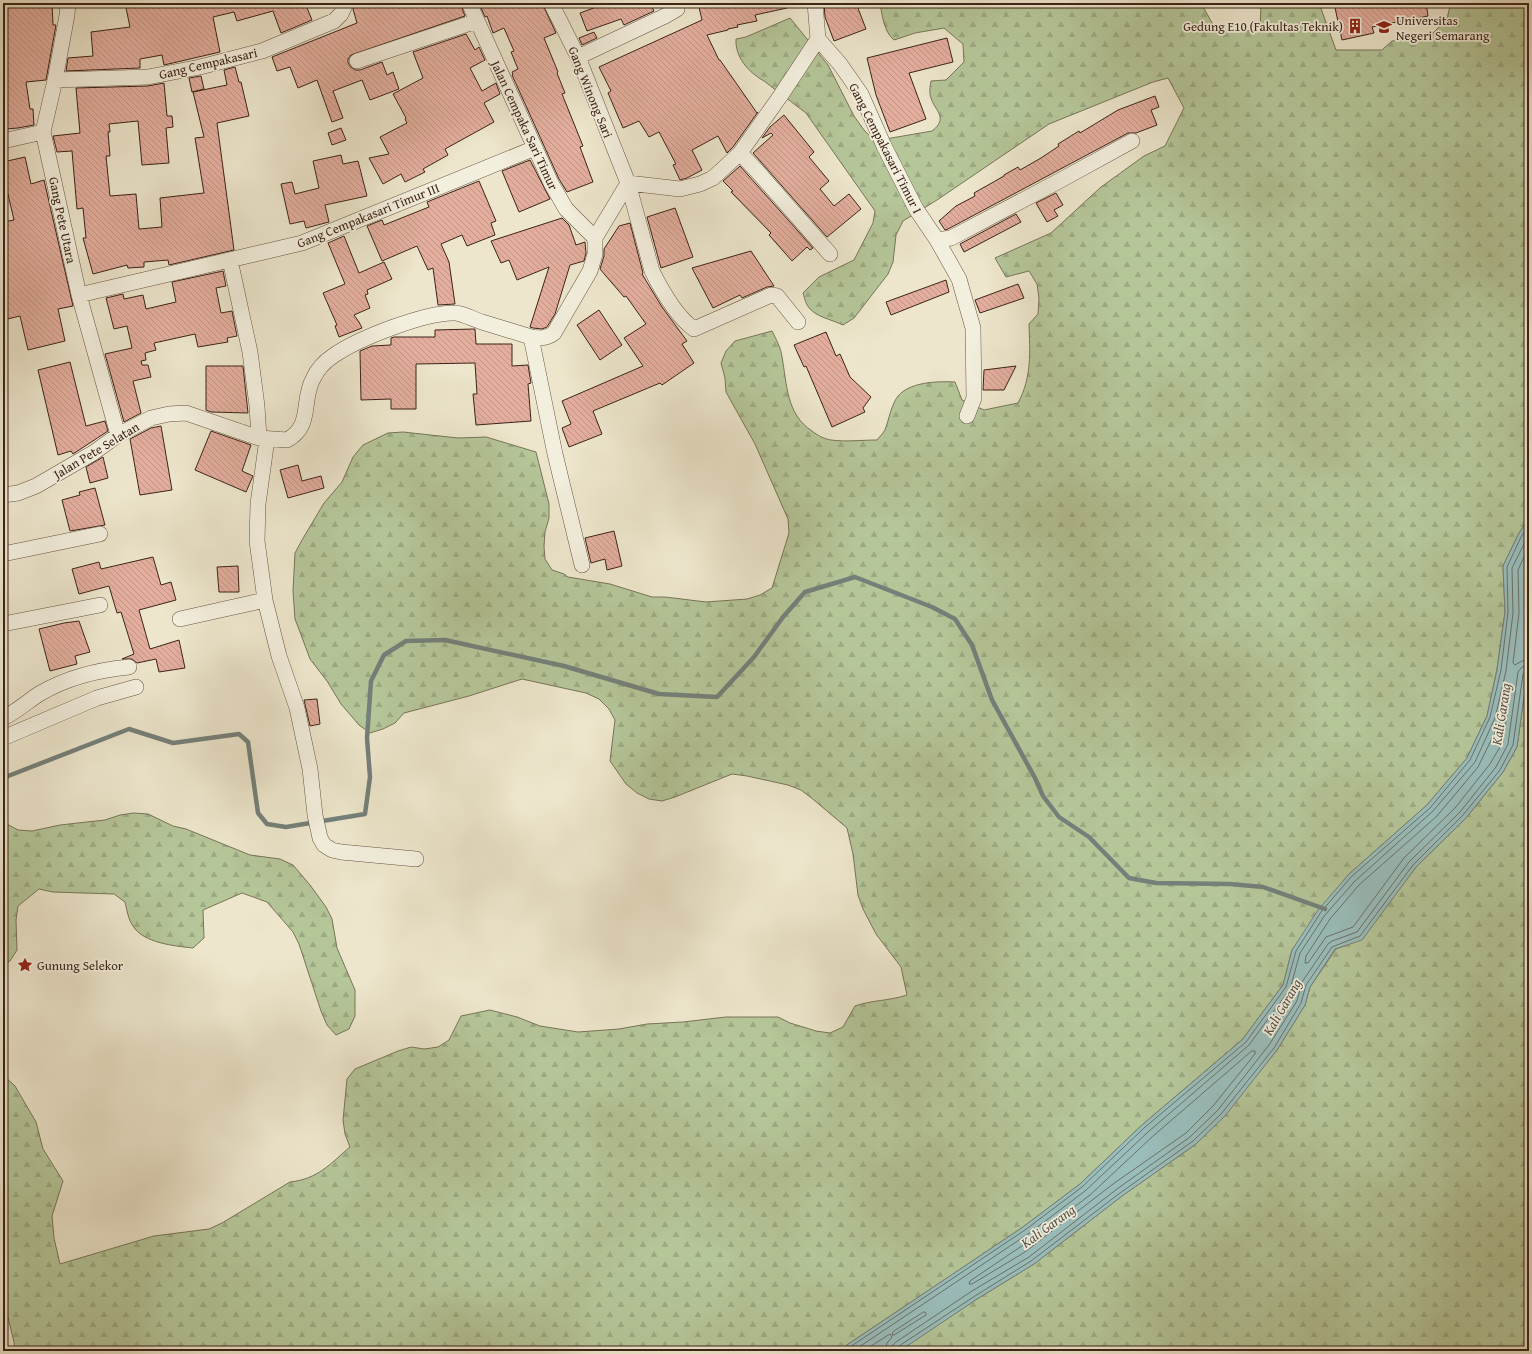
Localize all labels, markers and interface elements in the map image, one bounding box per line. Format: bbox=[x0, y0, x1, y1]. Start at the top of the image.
place label: Universitas Negeri Semarang bbox=[1396, 11, 1490, 45]
place label: Gedung E10 (Fakultas Teknik) bbox=[1183, 17, 1343, 36]
building icon: Gedung E10 (Fakultas Teknik) bbox=[1346, 17, 1364, 35]
school or university icon: Universitas Negeri Semarang bbox=[1375, 18, 1393, 36]
street label: Gang Cempakasari bbox=[157, 43, 260, 84]
street label: Gang Winong Sari bbox=[564, 44, 618, 141]
street label: Jalan Cempaka Sari Timur bbox=[485, 55, 563, 194]
street label: Gang Cempakasari Timur I bbox=[844, 80, 927, 217]
street label: Gang Pete Utara bbox=[44, 175, 81, 266]
street label: Gang Cempakasari Timur III bbox=[294, 178, 442, 253]
street label: Jalan Pete Selatan bbox=[48, 417, 143, 485]
water label: Kali Garang bbox=[1486, 681, 1516, 747]
place icon: Gunung Selekor bbox=[16, 956, 34, 974]
place label: Gunung Selekor bbox=[37, 956, 124, 975]
water label: Kali Garang bbox=[1257, 974, 1307, 1040]
water label: Kali Garang bbox=[1016, 1199, 1080, 1253]

